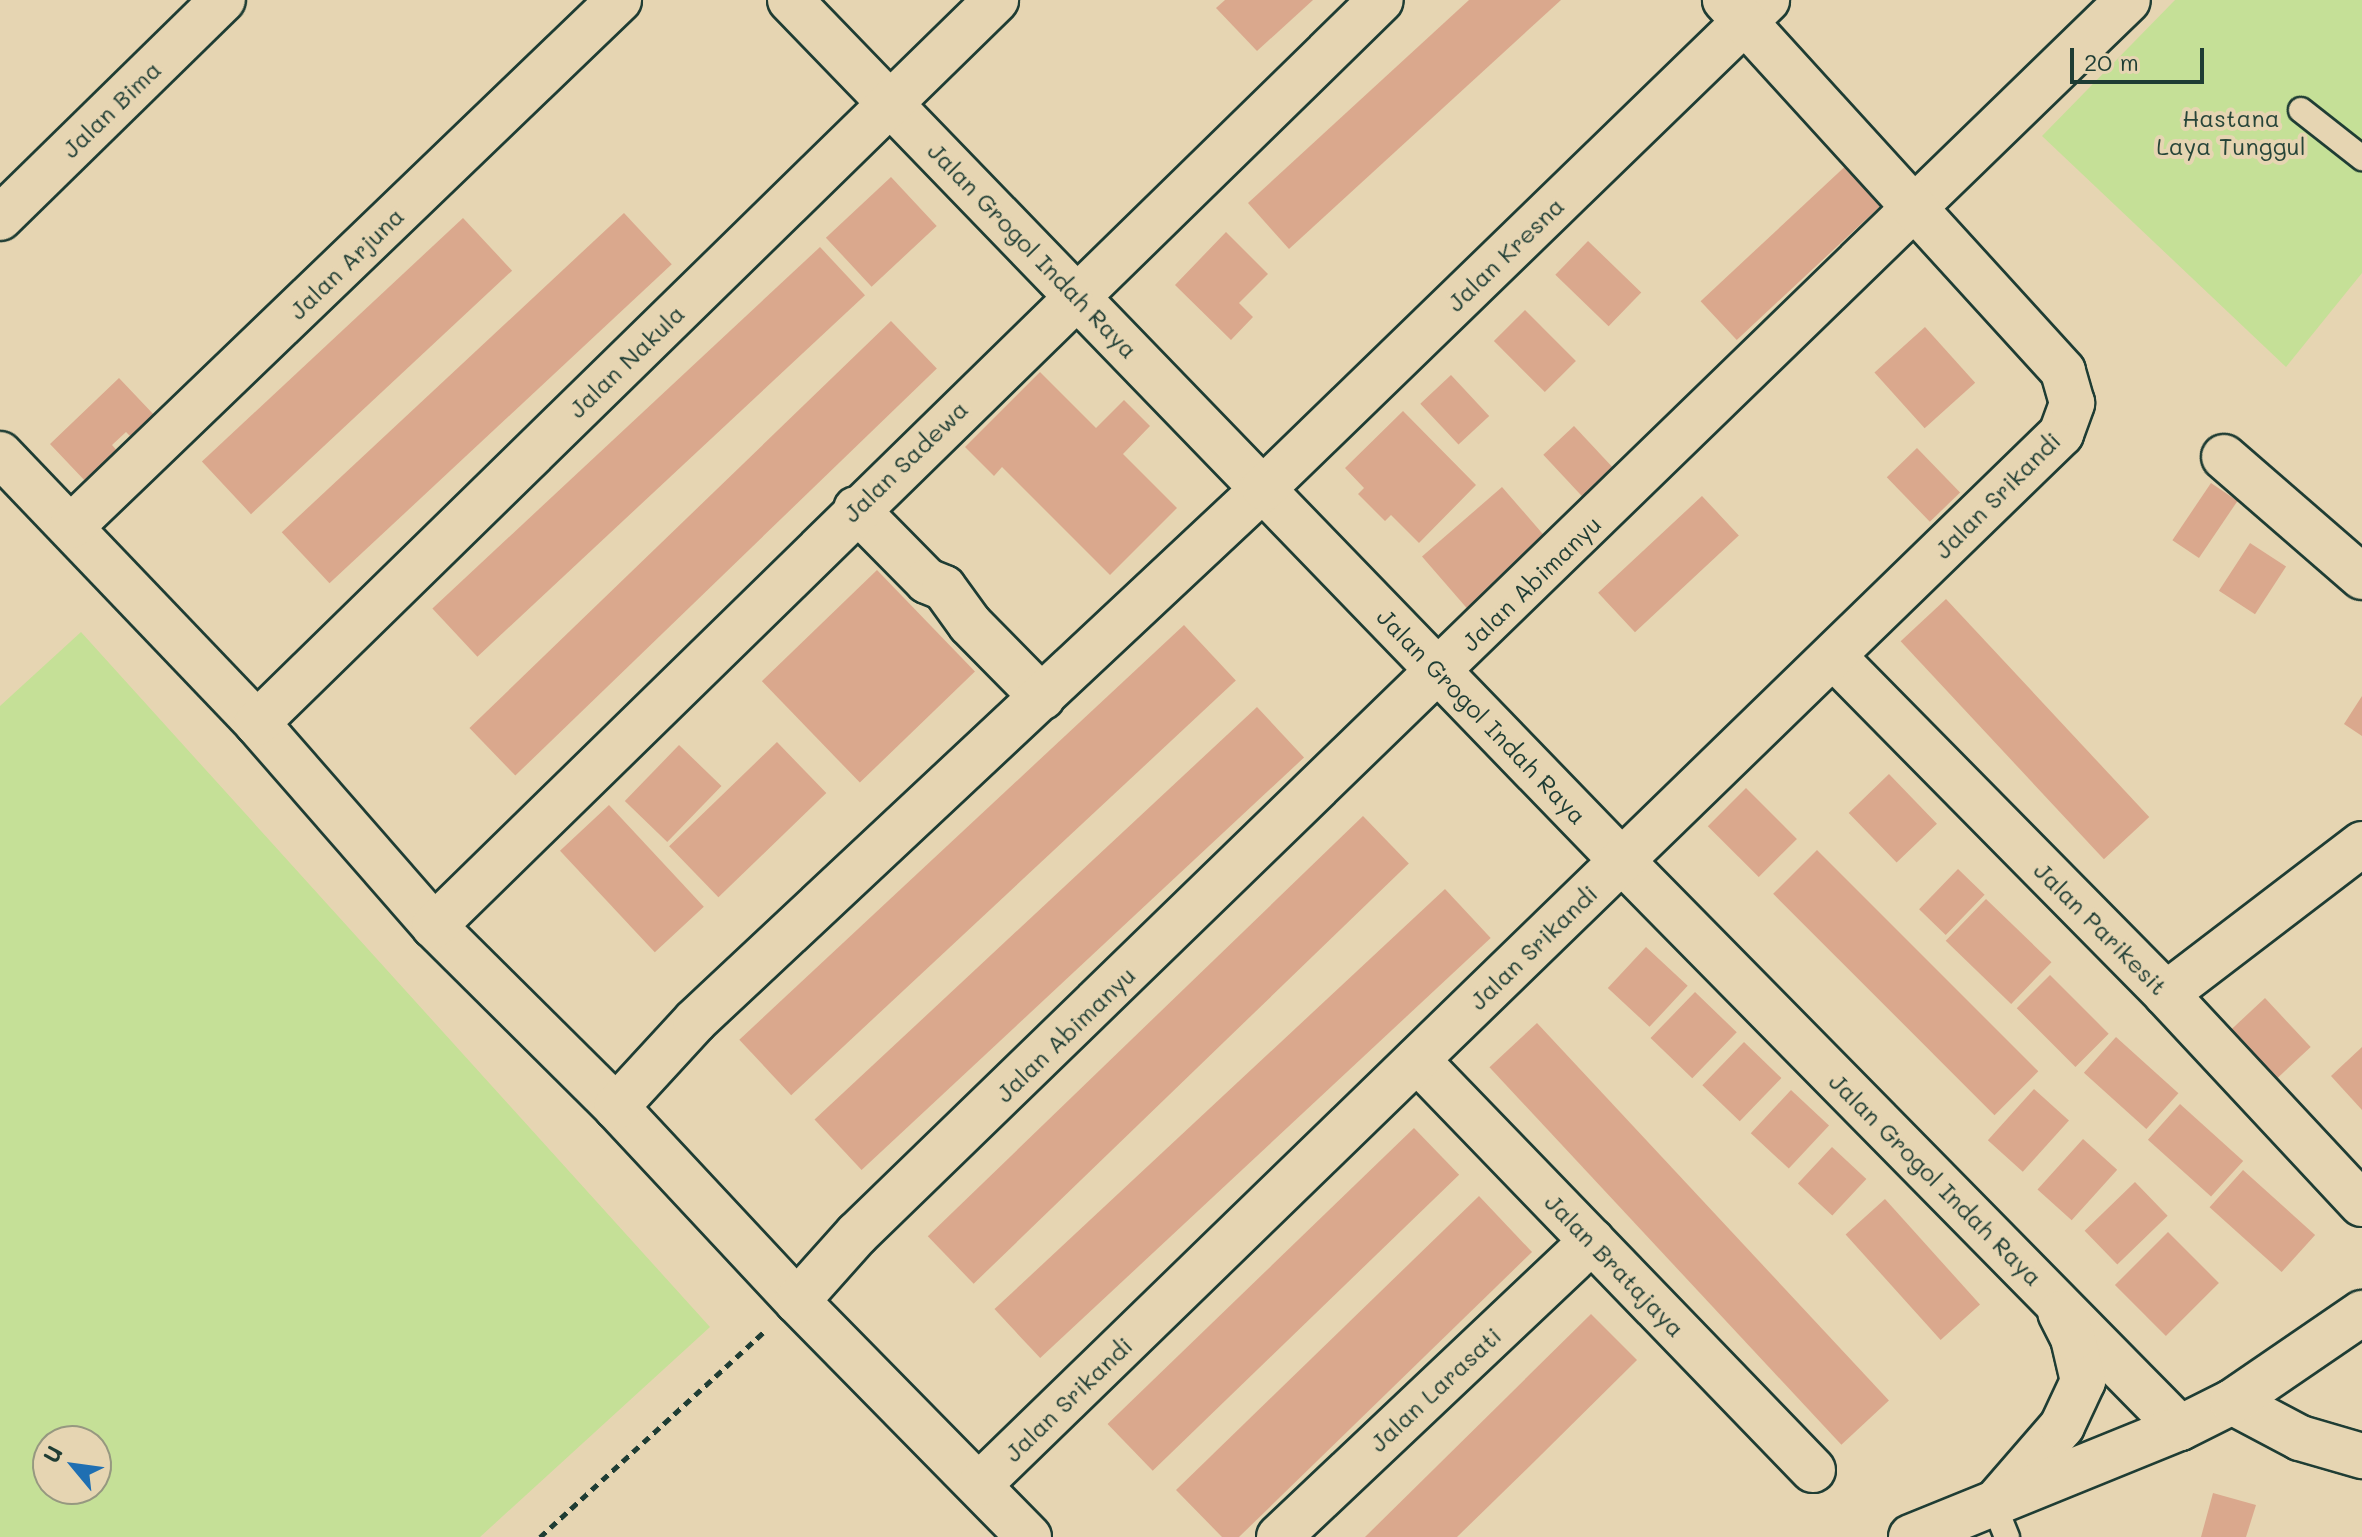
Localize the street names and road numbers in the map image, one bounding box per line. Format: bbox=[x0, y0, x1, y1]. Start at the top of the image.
street label: Jalan Bima bbox=[56, 55, 166, 163]
street label: Jalan Grogol Indah Raya bbox=[922, 136, 1144, 364]
street label: Jalan Kresna bbox=[1441, 191, 1569, 317]
street label: Jalan Arjuna bbox=[283, 201, 409, 325]
street label: Jalan Nakula bbox=[562, 299, 690, 423]
street label: Jalan Sadewa bbox=[837, 394, 973, 528]
street label: Jalan Srikandi bbox=[1928, 426, 2066, 564]
street label: Jalan Abimanyu bbox=[1455, 509, 1607, 657]
street label: Jalan Grogol Indah Raya bbox=[1371, 602, 1593, 830]
street label: Jalan Parikesit bbox=[2029, 856, 2173, 1000]
street label: Jalan Srikandi bbox=[1463, 879, 1603, 1015]
street label: Jalan Abimanyu bbox=[989, 960, 1141, 1108]
street label: Jalan Grogol Indah Raya bbox=[1824, 1067, 2048, 1291]
street label: Jalan Bratajaya bbox=[1539, 1187, 1691, 1343]
street label: Jalan Larasati bbox=[1363, 1321, 1507, 1457]
street label: Jalan Srikandi bbox=[998, 1331, 1138, 1467]

